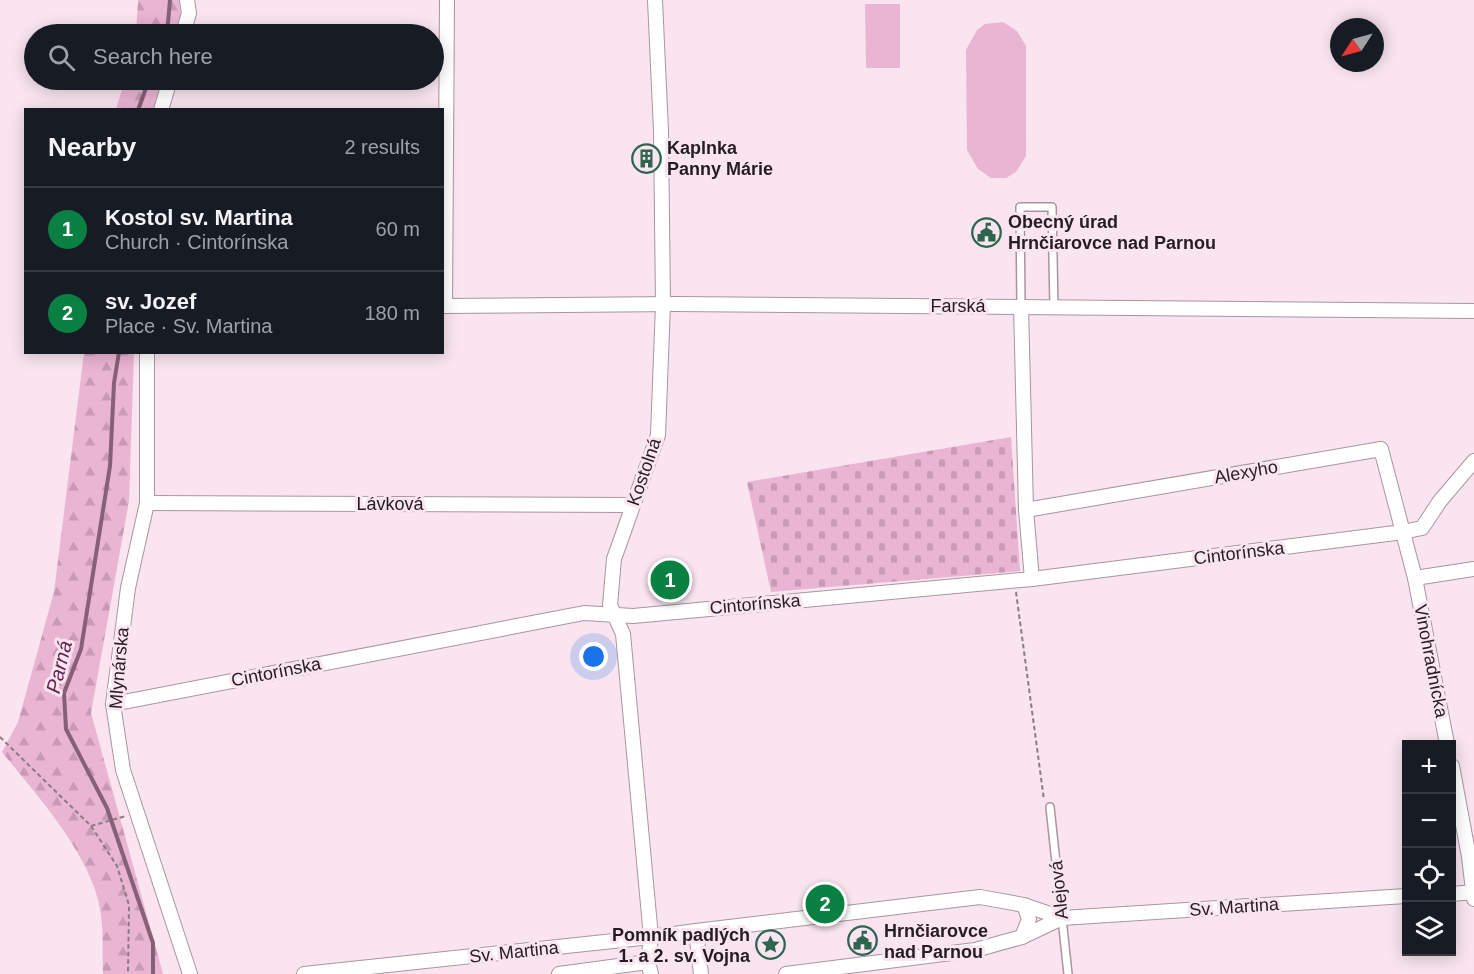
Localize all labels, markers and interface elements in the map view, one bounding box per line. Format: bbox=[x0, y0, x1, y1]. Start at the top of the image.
north arrow bbox=[1330, 18, 1384, 72]
search box bbox=[24, 24, 444, 90]
icon: search bbox=[45, 41, 78, 74]
text: Search here bbox=[93, 44, 213, 69]
text: Nearby bbox=[48, 132, 136, 162]
text: 2 results bbox=[344, 136, 420, 158]
place label: Kaplnka Panny Márie bbox=[667, 138, 773, 179]
building icon: Kaplnka Panny Márie bbox=[630, 142, 662, 174]
text: Kostol sv. Martina bbox=[105, 205, 293, 230]
place label: Obecný úrad Hrnčiarovce nad Parnou bbox=[1008, 212, 1216, 253]
public building icon: Obecný úrad Hrnčiarovce nad Parnou bbox=[971, 216, 1003, 248]
text: 1 bbox=[62, 218, 73, 240]
text: 60 m bbox=[376, 218, 420, 240]
text: Church · Cintorínska bbox=[105, 231, 288, 253]
text: sv. Jozef bbox=[105, 289, 196, 314]
street label: Farská bbox=[930, 296, 986, 316]
text: 2 bbox=[62, 302, 73, 324]
text: 180 m bbox=[364, 302, 420, 324]
text: Place · Sv. Martina bbox=[105, 315, 272, 337]
street label: Kostolná bbox=[623, 435, 665, 508]
street label: Alexyho bbox=[1213, 457, 1279, 487]
street label: Lávková bbox=[356, 494, 425, 514]
street label: Cintorínska bbox=[1193, 537, 1286, 568]
pin: 1 bbox=[650, 558, 690, 602]
street label: Cintorínska bbox=[709, 590, 802, 618]
street label: Vinohradnícka bbox=[1410, 603, 1452, 720]
street label: Mlynárska bbox=[105, 625, 133, 710]
water label: Parná bbox=[42, 638, 76, 696]
your location bbox=[579, 642, 608, 671]
street label: Cintorínska bbox=[229, 653, 324, 691]
map controls bbox=[1402, 740, 1456, 956]
button: + bbox=[1402, 740, 1456, 794]
button: − bbox=[1402, 794, 1456, 848]
button: locate bbox=[1402, 848, 1456, 902]
street label: Alejová bbox=[1046, 859, 1072, 920]
pin: 2 bbox=[806, 882, 844, 926]
street label: Sv. Martina bbox=[1189, 894, 1280, 920]
button: layers bbox=[1402, 902, 1456, 956]
place label: Hrnčiarovce nad Parnou bbox=[884, 921, 988, 962]
place label: Pomník padlých 1. a 2. sv. Vojna bbox=[612, 925, 751, 966]
public building icon: Hrnčiarovce nad Parnou bbox=[847, 925, 879, 957]
place icon: Pomník padlých 1. a 2. sv. Vojna bbox=[755, 929, 787, 961]
street label: Sv. Martina bbox=[468, 937, 561, 967]

